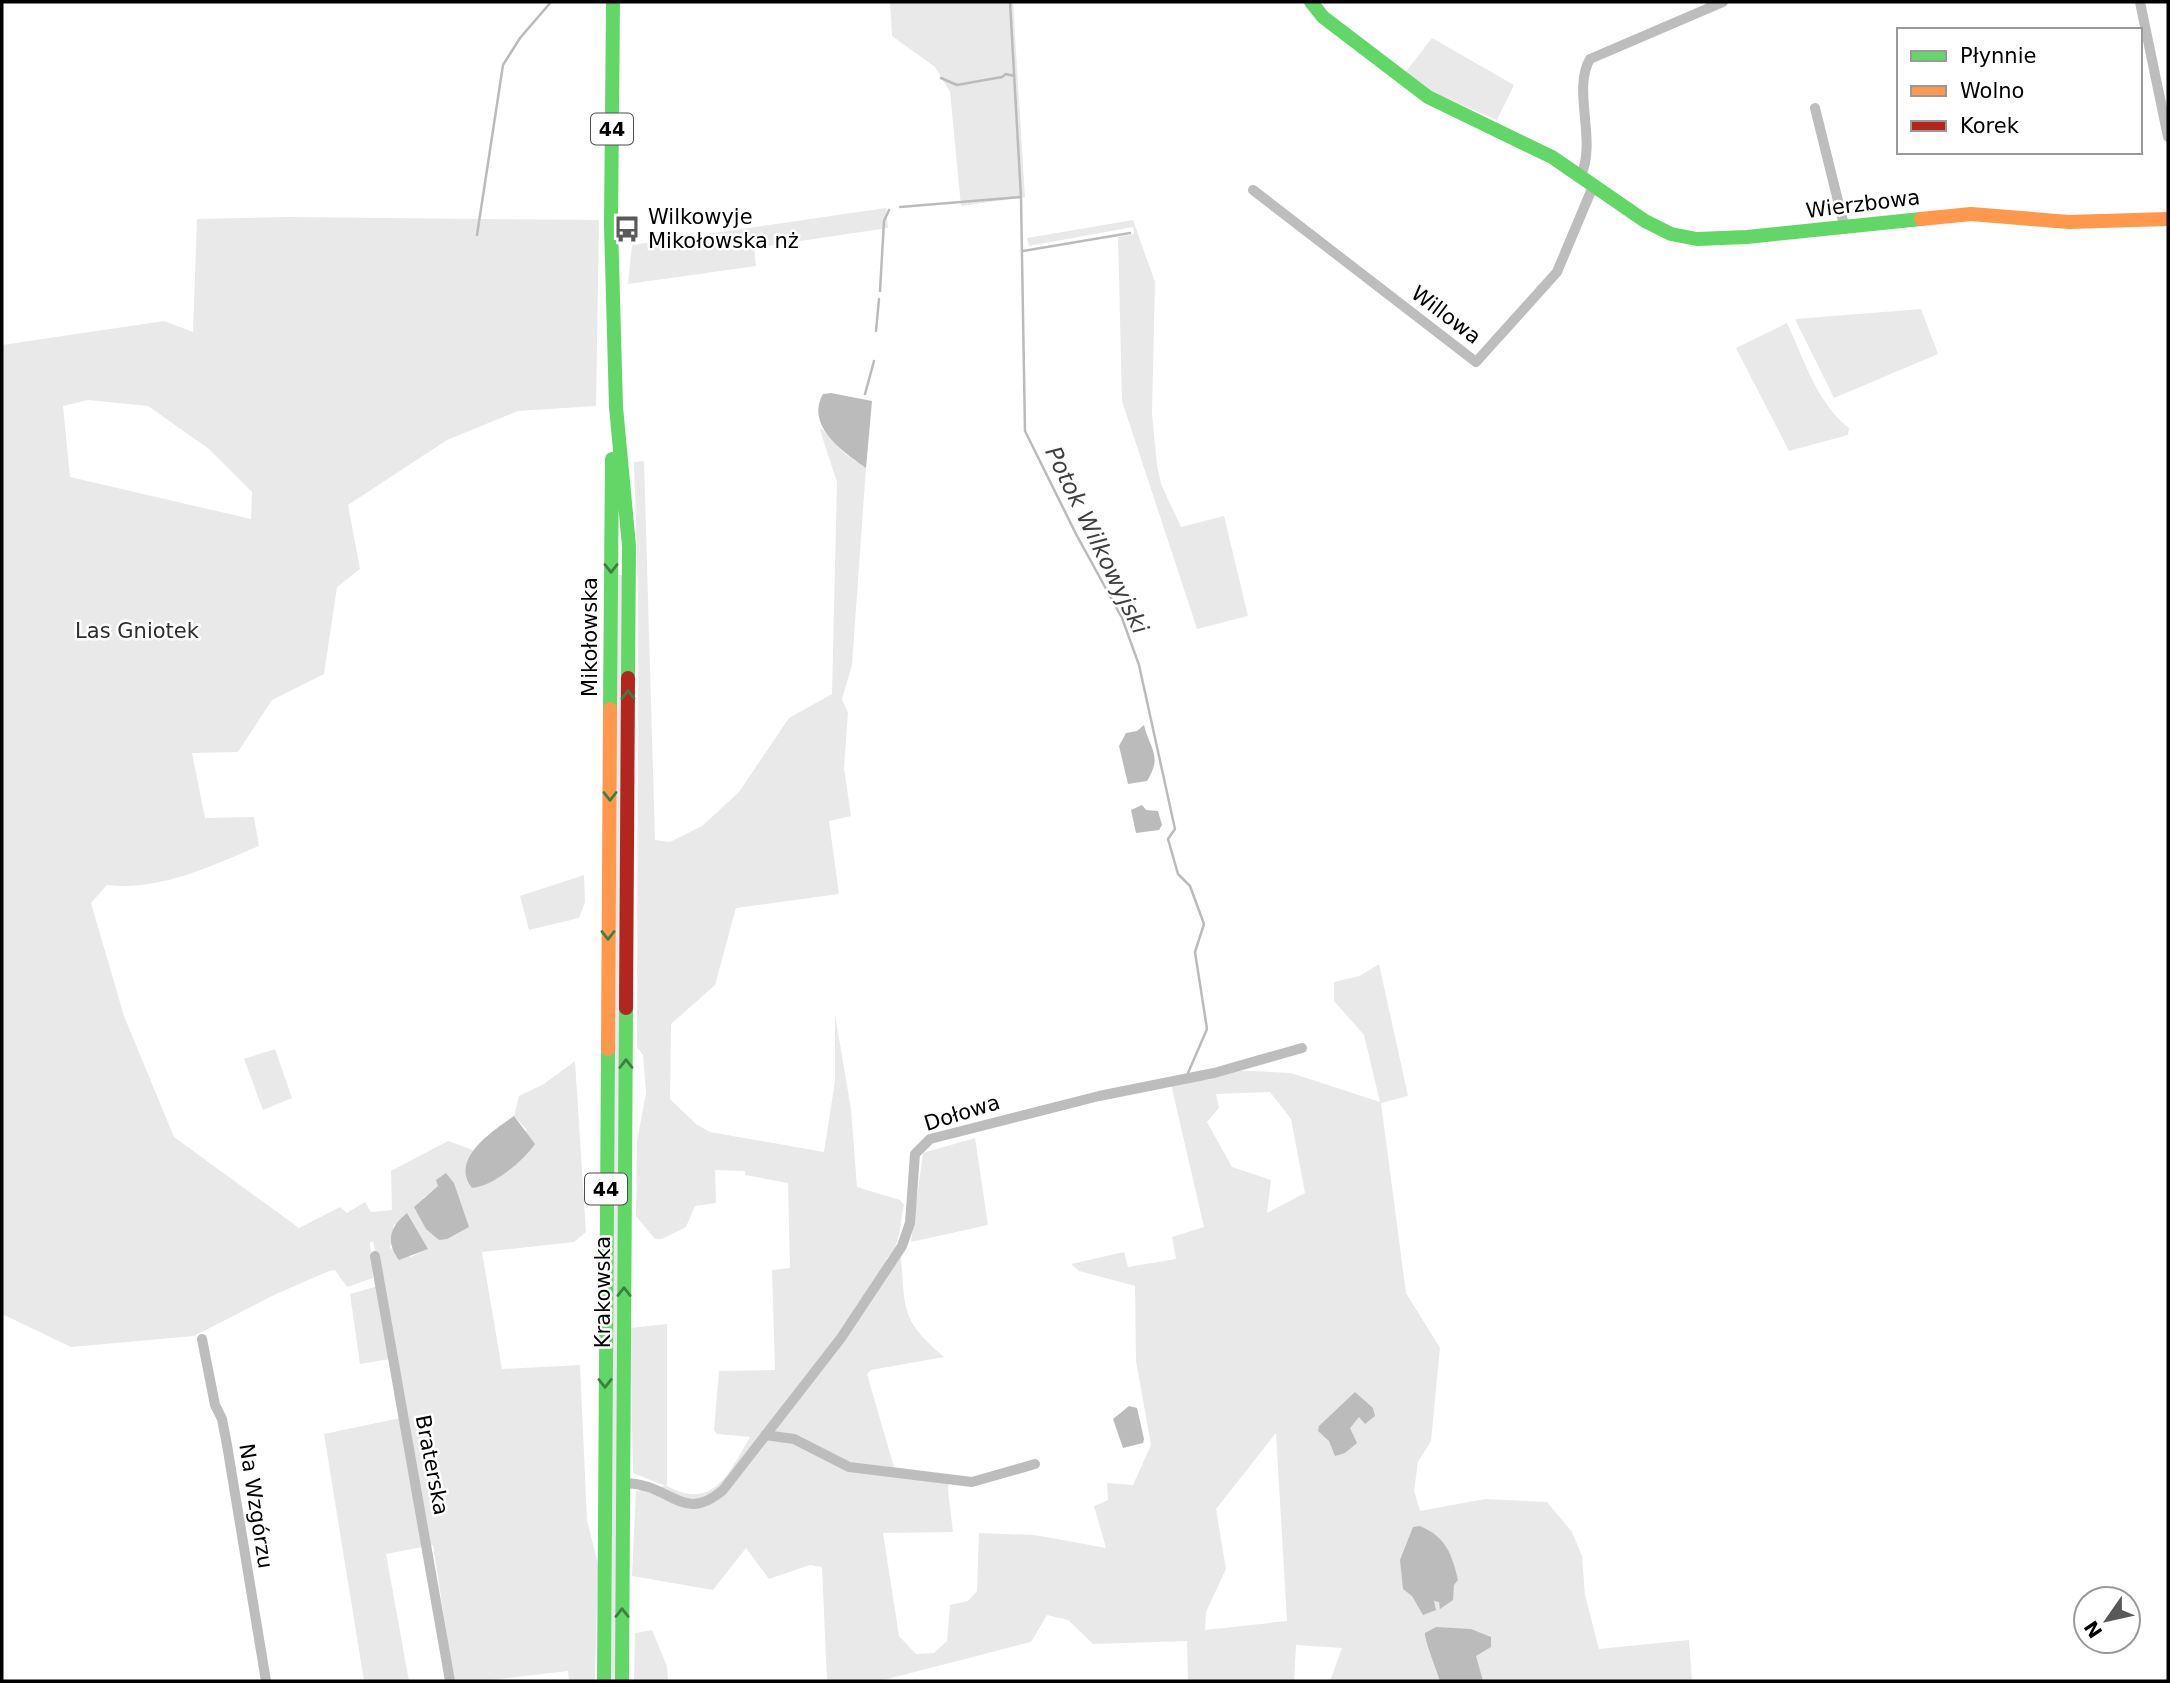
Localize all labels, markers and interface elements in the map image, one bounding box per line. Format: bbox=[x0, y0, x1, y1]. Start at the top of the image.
legend bbox=[1897, 28, 2142, 154]
text: Płynnie bbox=[1960, 44, 2036, 68]
text: Wolno bbox=[1960, 79, 2024, 103]
road number: 44 bbox=[591, 113, 633, 144]
text: Korek bbox=[1960, 114, 2020, 138]
street label: Wierzbowa bbox=[1804, 185, 1922, 223]
place label: Wilkowyje Mikołowska nż bbox=[648, 205, 799, 253]
bus stop icon: Wilkowyje Mikołowska nż bbox=[612, 214, 642, 244]
street label: Willowa bbox=[1407, 281, 1485, 349]
water label: Potok Wilkowyjski bbox=[1040, 442, 1154, 638]
one-way arrow bbox=[604, 563, 619, 574]
street label: Mikołowska bbox=[578, 577, 602, 697]
park label: Las Gniotek bbox=[75, 619, 200, 643]
one-way arrow bbox=[620, 689, 636, 700]
one-way arrow bbox=[602, 791, 618, 801]
one-way arrow bbox=[601, 930, 616, 941]
one-way arrow bbox=[618, 1059, 634, 1069]
street label: Dołowa bbox=[921, 1090, 1003, 1136]
road number: 44 bbox=[585, 1174, 627, 1204]
street label: Krakowska bbox=[591, 1236, 615, 1348]
one-way arrow bbox=[616, 1286, 632, 1297]
one-way arrow bbox=[597, 1378, 613, 1389]
street label: Braterska bbox=[411, 1413, 453, 1517]
street label: Na Wzgórzu bbox=[234, 1442, 278, 1570]
north arrow bbox=[2072, 1585, 2142, 1655]
one-way arrow bbox=[614, 1607, 630, 1618]
text: N bbox=[2079, 1617, 2106, 1642]

